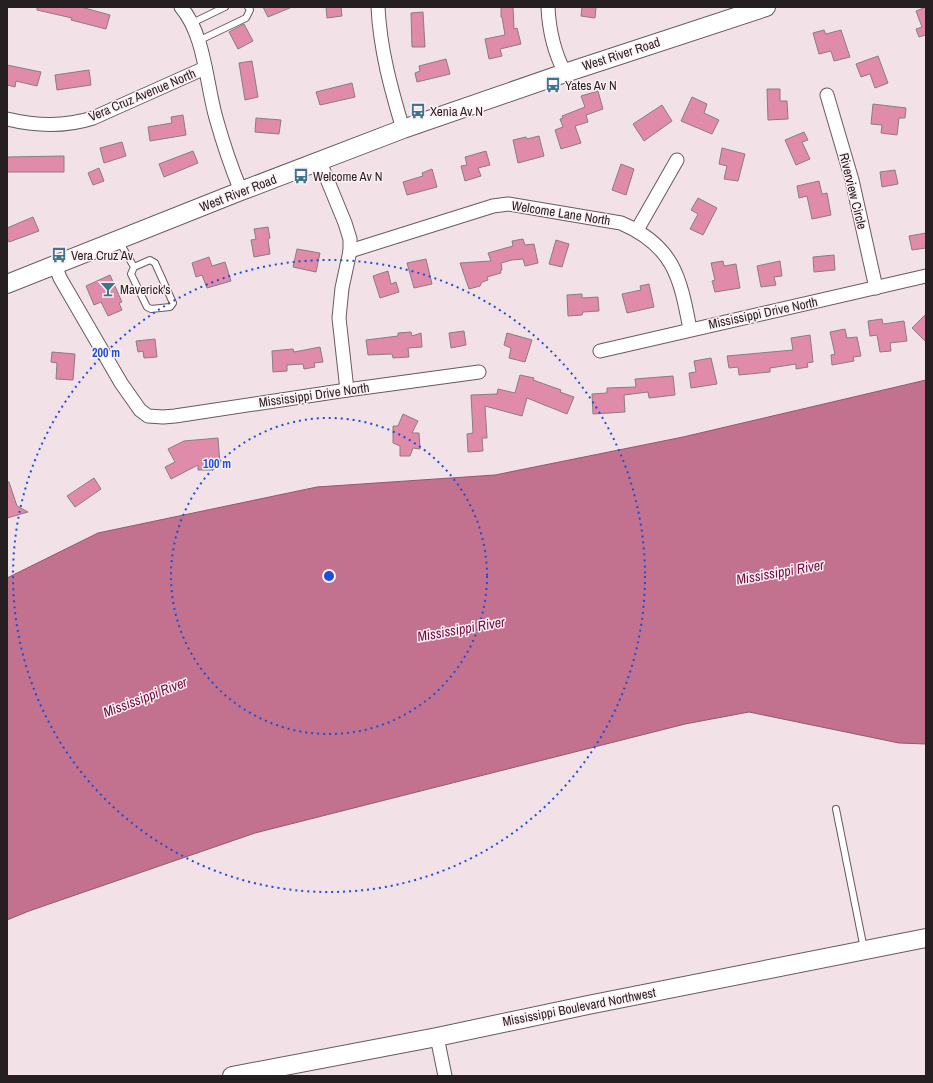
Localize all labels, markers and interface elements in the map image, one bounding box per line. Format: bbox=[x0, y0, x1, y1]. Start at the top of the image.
street label: West River Road bbox=[580, 33, 662, 75]
street label: Vera Cruz Avenue North bbox=[86, 65, 198, 125]
bus stop icon: Yates Av N bbox=[544, 76, 562, 94]
place label: Yates Av N bbox=[565, 77, 617, 94]
bus stop icon: Xenia Av N bbox=[409, 102, 427, 120]
place label: Xenia Av N bbox=[430, 103, 483, 120]
street label: Riverview Circle bbox=[835, 151, 871, 231]
bus stop icon: Welcome Av N bbox=[292, 167, 310, 185]
place label: Welcome Av N bbox=[313, 168, 383, 185]
street label: West River Road bbox=[197, 171, 279, 215]
street label: Welcome Lane North bbox=[510, 197, 612, 229]
bus stop icon: Vera Cruz Av bbox=[50, 246, 68, 264]
place label: Vera Cruz Av bbox=[71, 247, 134, 264]
bar icon: Maverick's bbox=[99, 280, 117, 298]
place label: Maverick's bbox=[120, 281, 171, 298]
street label: Mississippi Drive North bbox=[707, 293, 819, 333]
text: 200 m bbox=[92, 345, 120, 361]
street label: Mississippi Drive North bbox=[258, 379, 370, 411]
text: 100 m bbox=[203, 456, 231, 472]
water label: Mississippi River bbox=[735, 555, 826, 589]
centre of rings bbox=[322, 569, 336, 583]
water label: Mississippi River bbox=[416, 612, 507, 646]
water label: Mississippi River bbox=[100, 672, 191, 721]
street label: Mississippi Boulevard Northwest bbox=[501, 984, 657, 1030]

